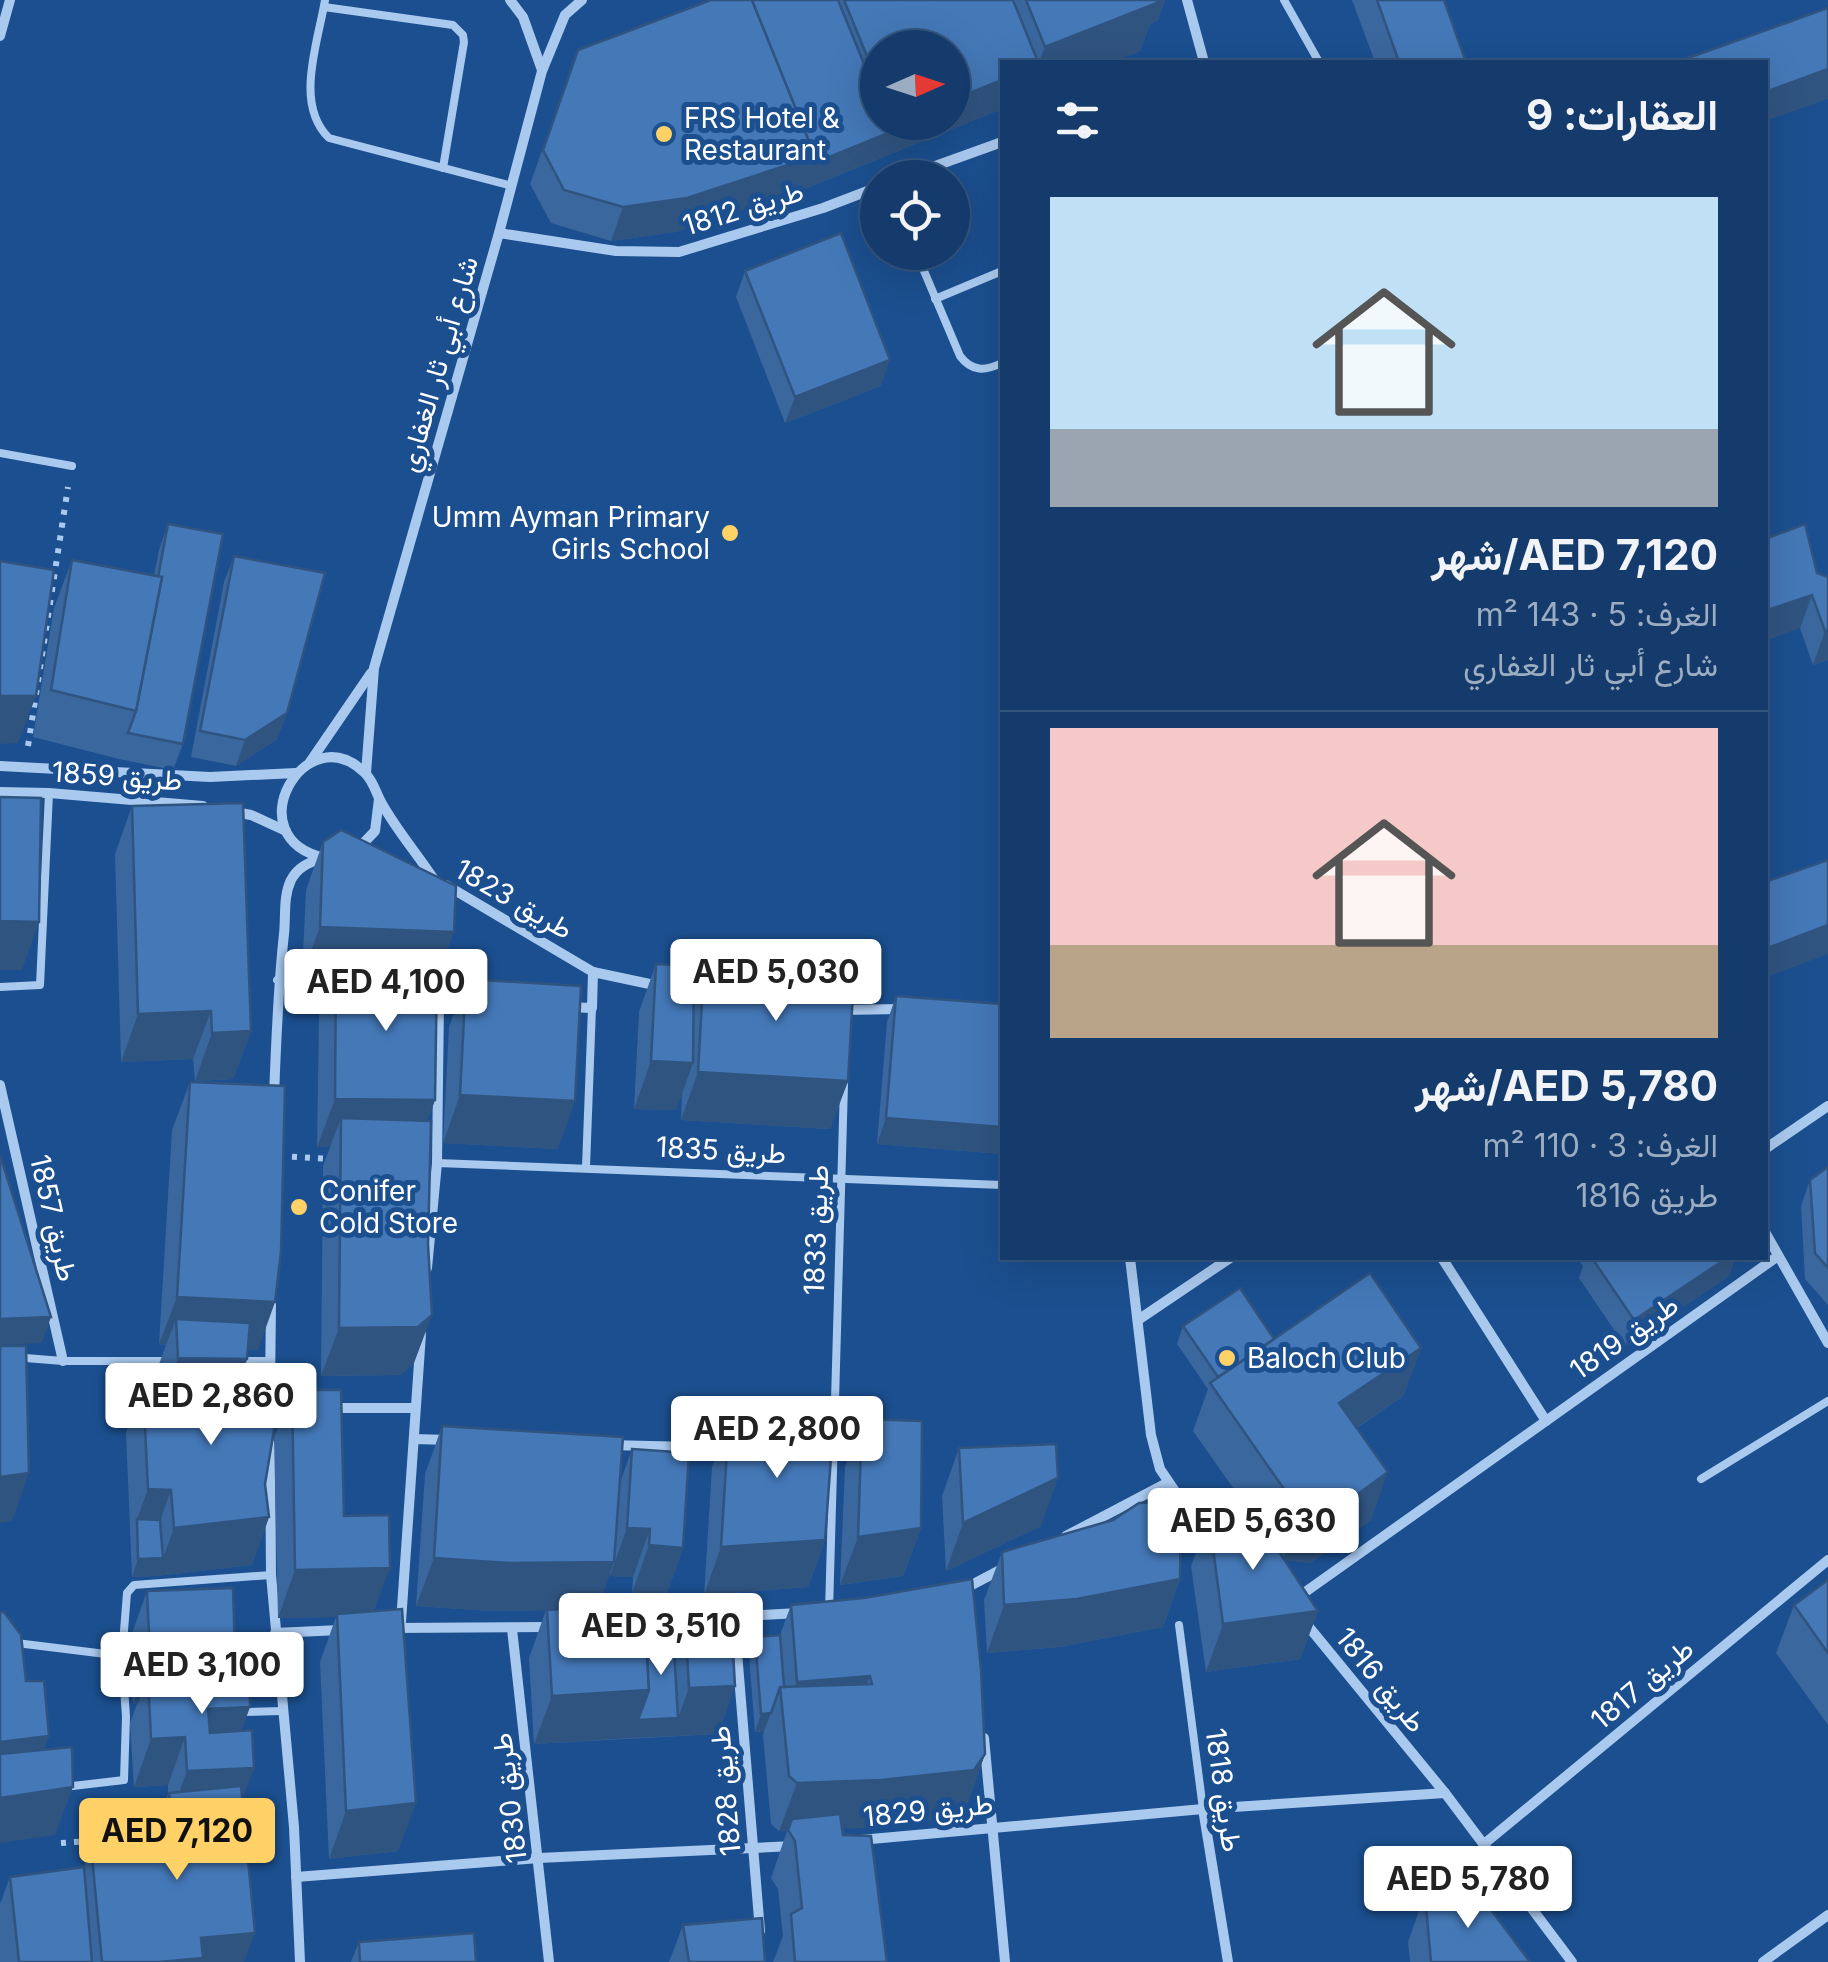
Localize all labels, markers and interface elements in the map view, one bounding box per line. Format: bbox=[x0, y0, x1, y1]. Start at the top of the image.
north arrow bbox=[860, 30, 970, 140]
map controls bbox=[860, 30, 970, 270]
text: العقارات: 9 bbox=[1526, 89, 1718, 140]
icon: filters bbox=[1050, 93, 1105, 148]
place label: FRS Hotel & Restaurant bbox=[684, 101, 840, 167]
marker: FRS Hotel & Restaurant bbox=[653, 123, 675, 145]
button: locate bbox=[860, 160, 970, 270]
street label: طريق 1812 bbox=[679, 174, 808, 243]
street label: شارع أبي ثار الغفاري bbox=[391, 252, 491, 477]
icon: home bbox=[1294, 262, 1474, 442]
place label: Umm Ayman Primary Girls School bbox=[432, 500, 710, 566]
marker: Umm Ayman Primary Girls School bbox=[719, 522, 741, 544]
text: AED 7,120/شهر bbox=[1431, 529, 1718, 580]
text: الغرف: 5 · 143 m² bbox=[1476, 595, 1718, 634]
text: شارع أبي ثار الغفاري bbox=[1463, 645, 1718, 684]
street label: طريق 1859 bbox=[51, 754, 183, 799]
icon: home bbox=[1294, 793, 1474, 973]
street label: طريق 1823 bbox=[449, 852, 579, 947]
pin: AED 5,030 bbox=[662, 939, 890, 1024]
pin: AED 4,100 bbox=[272, 949, 500, 1034]
text: AED 5,030 bbox=[692, 952, 860, 991]
text: AED 4,100 bbox=[306, 962, 466, 1001]
text: AED 5,780/شهر bbox=[1415, 1060, 1718, 1111]
text: الغرف: 3 · 110 m² bbox=[1483, 1126, 1718, 1165]
street label: طريق 1835 bbox=[655, 1130, 787, 1171]
street label: طريق 1857 bbox=[22, 1151, 85, 1285]
street label: طريق 1833 bbox=[797, 1164, 836, 1296]
place label: Conifer Cold Store bbox=[319, 1174, 458, 1240]
text: طريق 1816 bbox=[1575, 1176, 1718, 1215]
marker: Conifer Cold Store bbox=[288, 1196, 310, 1218]
street label: طريق 1819 bbox=[1563, 1287, 1685, 1388]
place label: Baloch Club bbox=[1247, 1341, 1406, 1375]
marker: Baloch Club bbox=[1216, 1347, 1238, 1369]
pin: AED 2,860 bbox=[97, 1363, 325, 1448]
text: AED 2,860 bbox=[127, 1376, 295, 1415]
pin: AED 2,800 bbox=[663, 1396, 891, 1481]
text: AED 2,800 bbox=[693, 1409, 861, 1448]
pin: AED 5,630 bbox=[1139, 1488, 1367, 1573]
text: AED 5,630 bbox=[1170, 1501, 1336, 1540]
pin: AED 3,510 bbox=[547, 1593, 775, 1678]
text: AED 3,510 bbox=[581, 1606, 741, 1645]
street label: طريق 1816 bbox=[1328, 1621, 1433, 1740]
street label: طريق 1817 bbox=[1584, 1631, 1701, 1737]
pin: AED 3,100 bbox=[88, 1632, 316, 1717]
text: AED 3,100 bbox=[123, 1645, 281, 1684]
street label: طريق 1828 bbox=[702, 1724, 749, 1857]
street label: طريق 1818 bbox=[1197, 1726, 1250, 1854]
street label: طريق 1830 bbox=[484, 1731, 535, 1865]
street label: طريق 1829 bbox=[861, 1786, 995, 1835]
pin: AED 7,120 bbox=[63, 1798, 291, 1883]
text: AED 7,120 bbox=[101, 1811, 253, 1850]
pin: AED 5,780 bbox=[1354, 1846, 1582, 1931]
text: AED 5,780 bbox=[1386, 1859, 1550, 1898]

